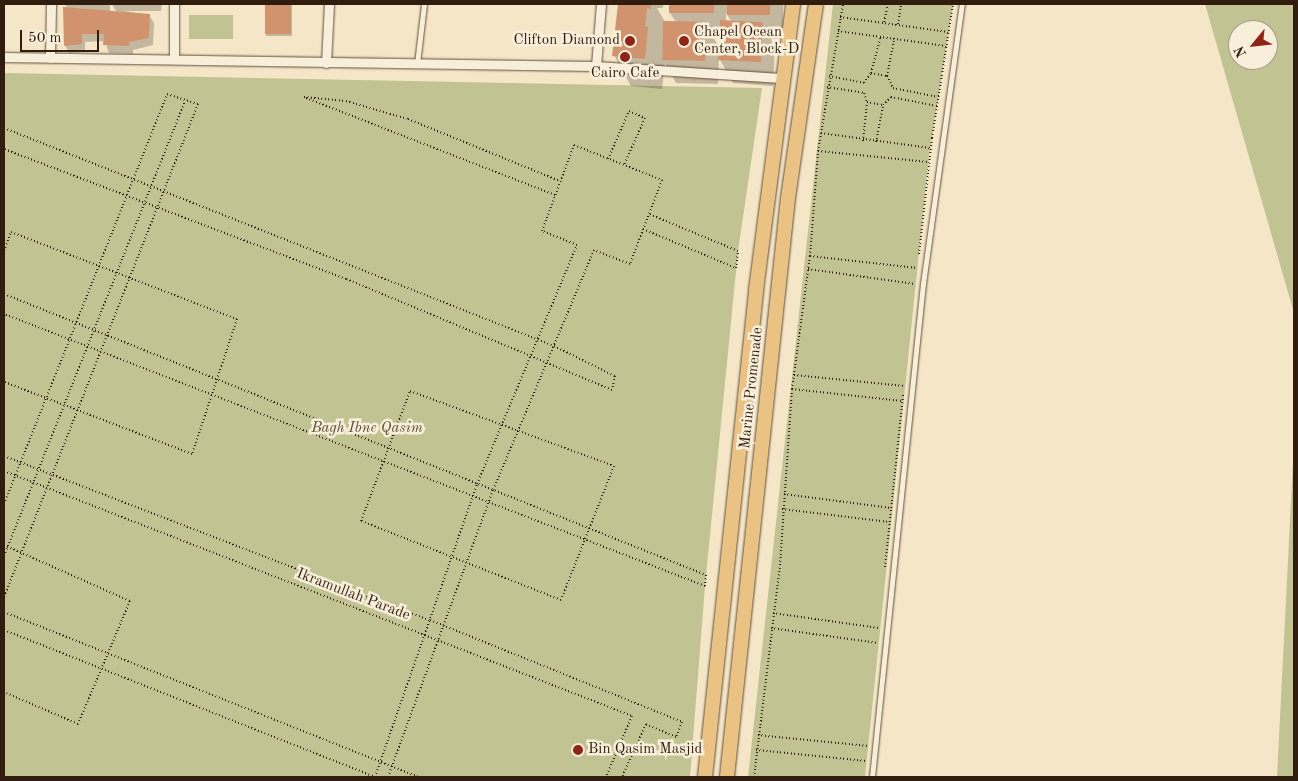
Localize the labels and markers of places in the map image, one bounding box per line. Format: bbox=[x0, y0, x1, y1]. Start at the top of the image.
place label: Chapel Ocean Center, Block-D bbox=[694, 23, 799, 58]
place label: Clifton Diamond bbox=[513, 32, 620, 50]
marker: Clifton Diamond bbox=[624, 35, 636, 47]
marker: Chapel Ocean Center, Block-D bbox=[678, 35, 690, 47]
marker: Cairo Cafe bbox=[619, 51, 631, 63]
place label: Cairo Cafe bbox=[591, 65, 659, 83]
place label: Bin Qasim Masjid bbox=[588, 741, 702, 759]
marker: Bin Qasim Masjid bbox=[572, 744, 584, 756]

